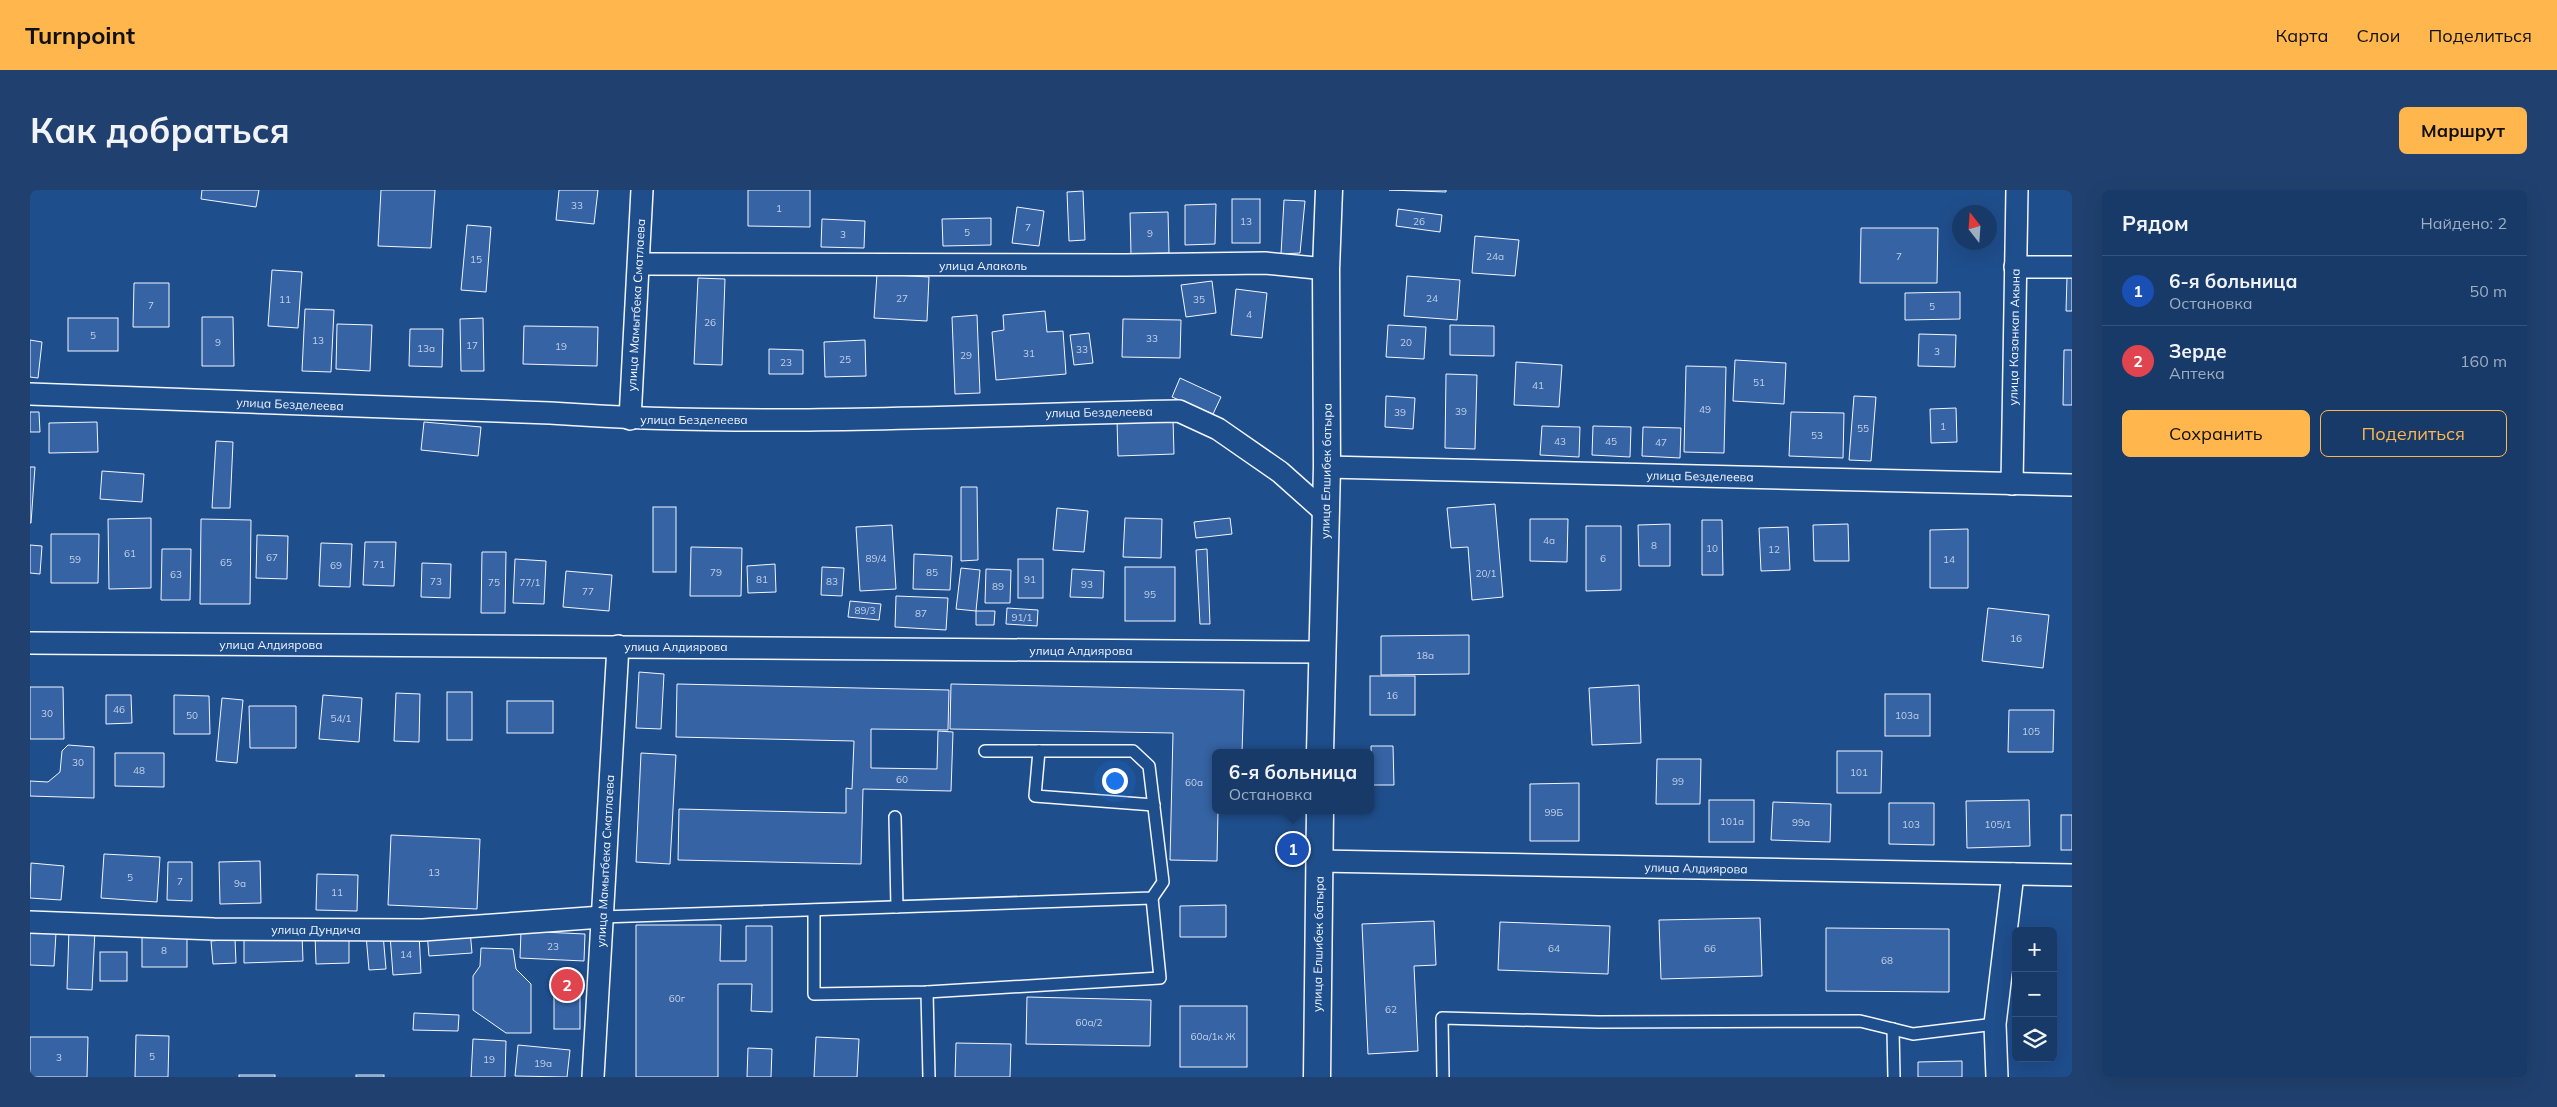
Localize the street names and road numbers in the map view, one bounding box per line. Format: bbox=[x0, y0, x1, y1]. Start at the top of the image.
street label: улица Мамытбека Сматлаева bbox=[624, 218, 648, 392]
street label: улица Алаколь bbox=[939, 258, 1028, 273]
street label: улица Казанкап Акына bbox=[2005, 269, 2023, 405]
street label: улица Безделеева bbox=[236, 395, 344, 413]
street label: улица Елшибек батыра bbox=[1317, 403, 1335, 539]
street label: улица Безделеева bbox=[1045, 404, 1153, 420]
street label: улица Безделеева bbox=[640, 412, 748, 427]
street label: улица Безделеева bbox=[1646, 468, 1754, 484]
street label: улица Алдиярова bbox=[219, 637, 323, 652]
street label: улица Алдиярова bbox=[624, 639, 728, 654]
street label: улица Алдиярова bbox=[1029, 643, 1133, 658]
street label: улица Мамытбека Сматлаева bbox=[593, 774, 617, 948]
street label: улица Алдиярова bbox=[1644, 860, 1748, 876]
street label: улица Елшибек батыра bbox=[1309, 876, 1327, 1012]
street label: улица Дундича bbox=[271, 922, 361, 937]

